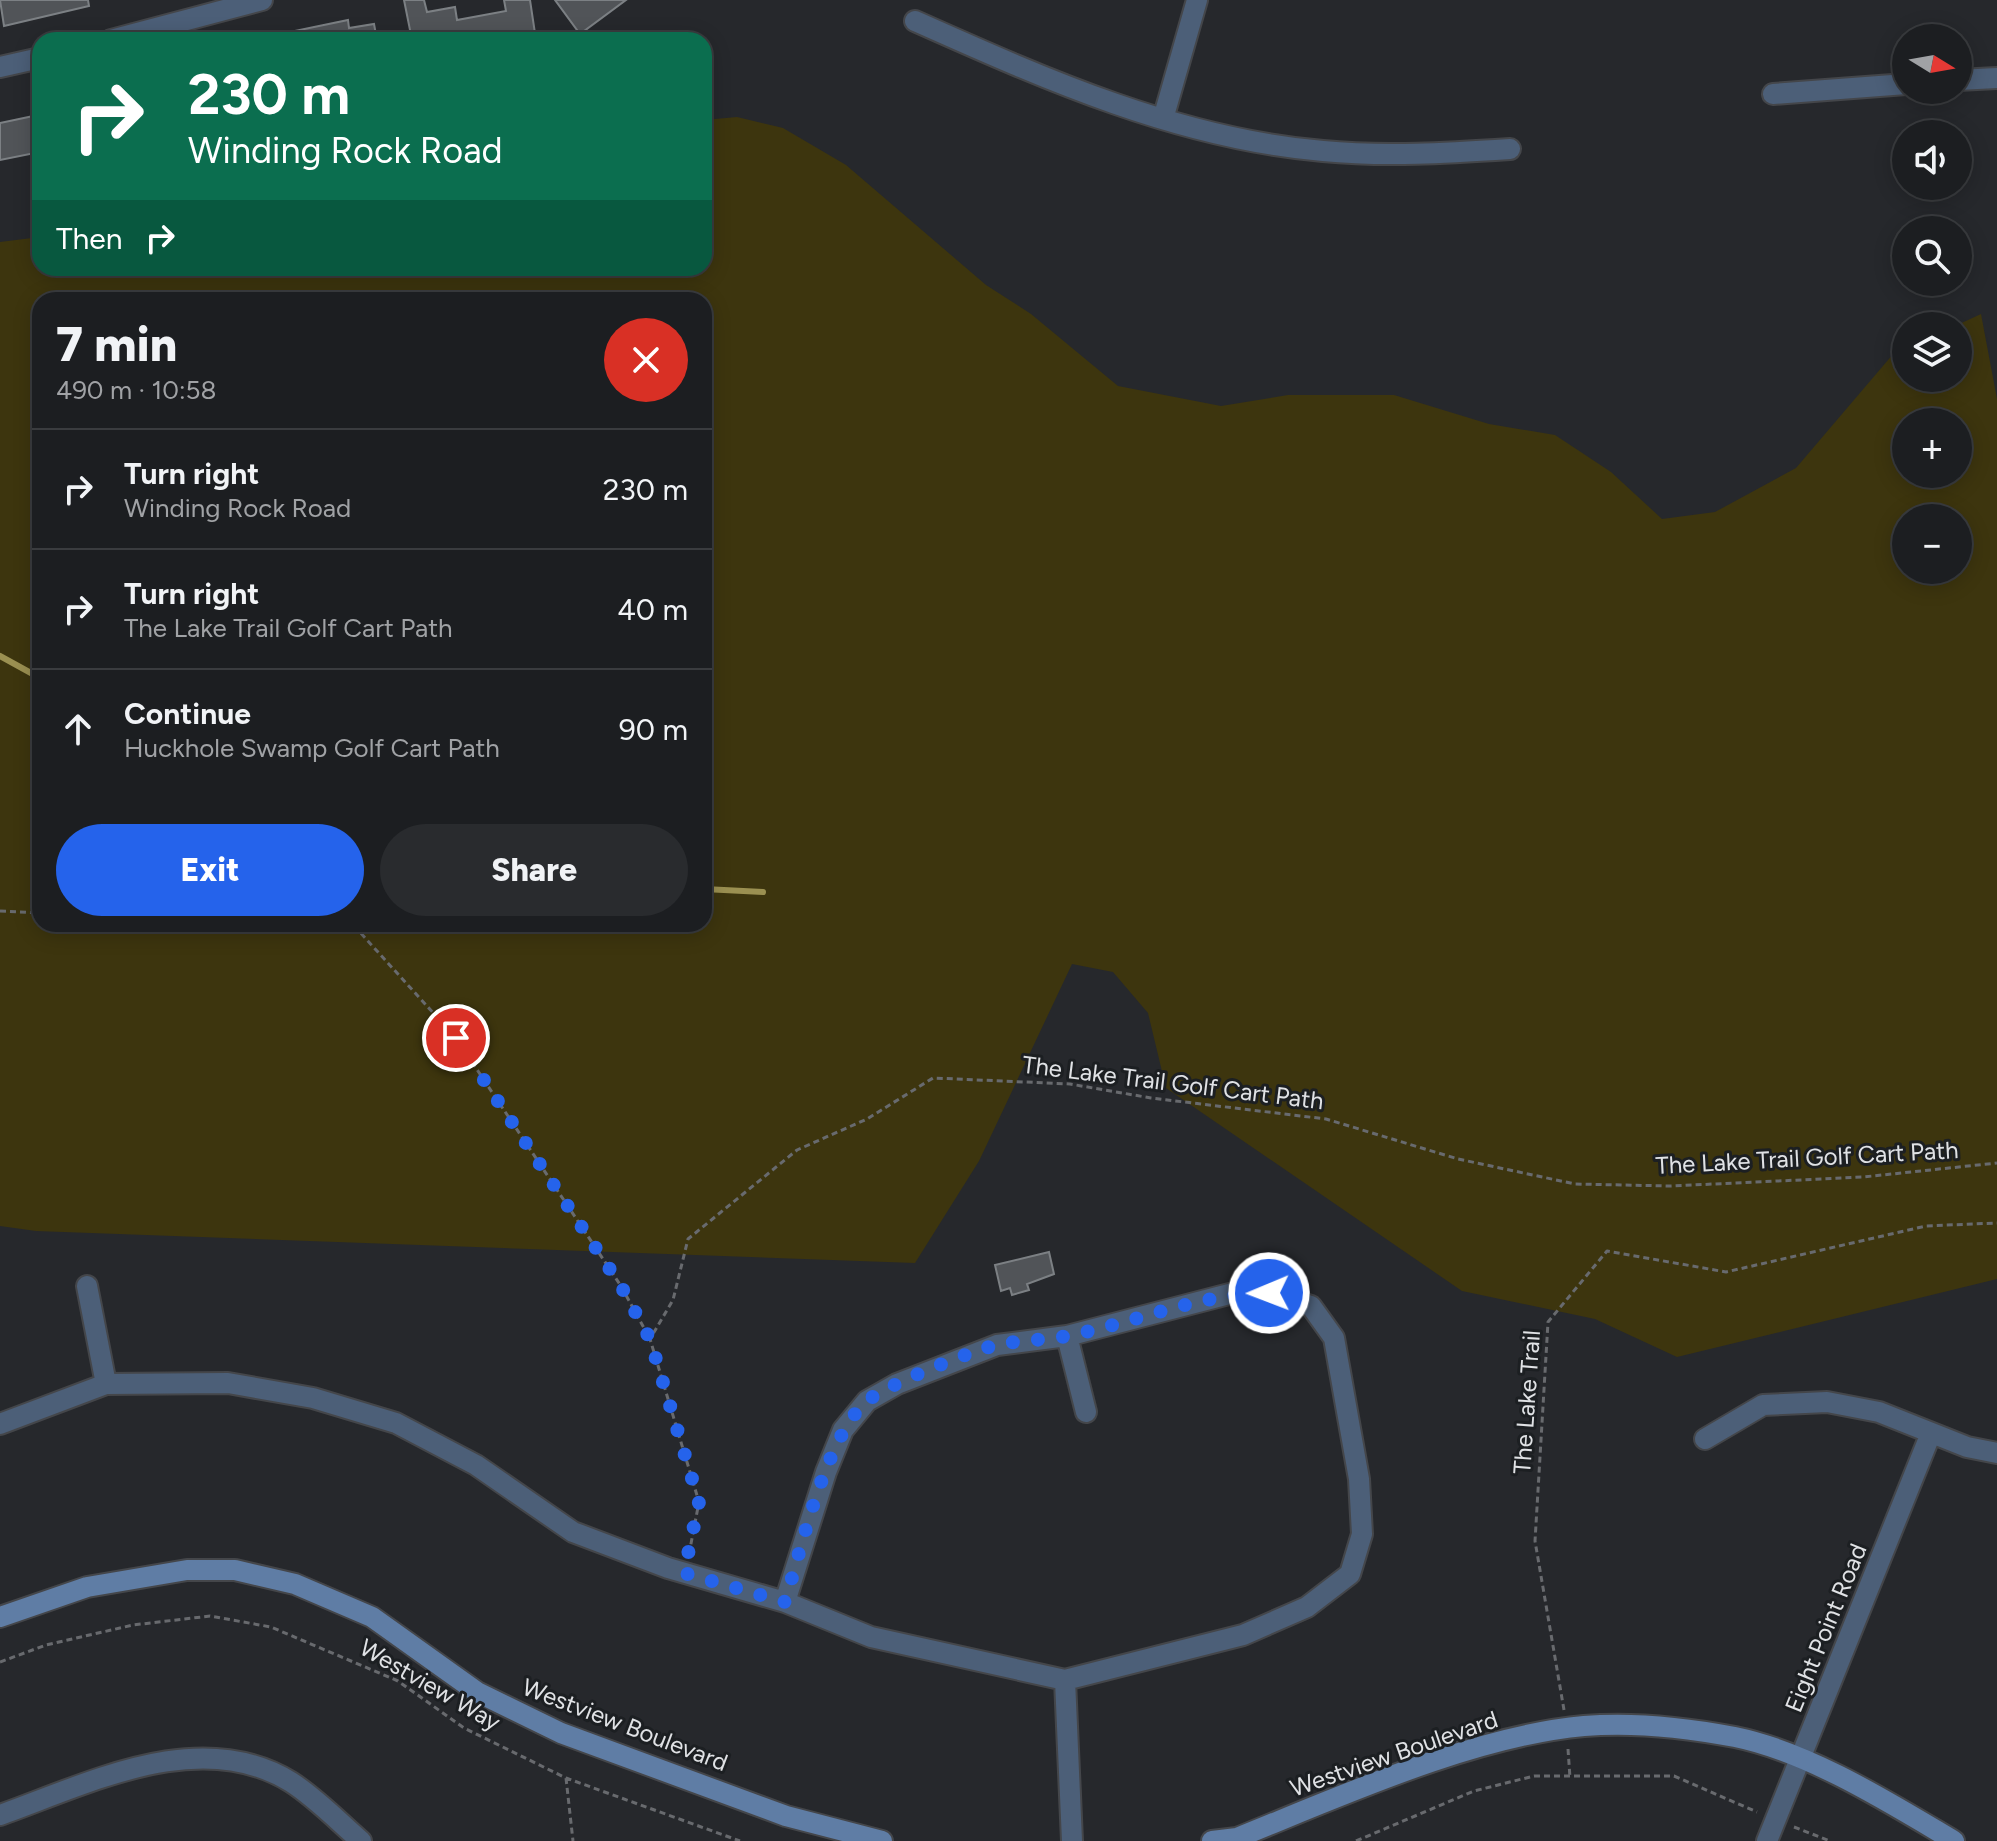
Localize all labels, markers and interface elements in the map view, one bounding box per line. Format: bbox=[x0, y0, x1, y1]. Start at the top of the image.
north arrow bbox=[1892, 24, 1972, 104]
map controls bbox=[1892, 24, 1972, 584]
text: 230 m bbox=[188, 61, 350, 128]
icon: right bbox=[56, 64, 160, 168]
button: sound bbox=[1892, 120, 1972, 200]
text: Winding Rock Road bbox=[188, 129, 503, 172]
icon: right bbox=[138, 216, 182, 260]
button: search bbox=[1892, 216, 1972, 296]
text: Then bbox=[56, 220, 122, 257]
button: layers bbox=[1892, 312, 1972, 392]
text: 7 min bbox=[56, 315, 177, 373]
button: close bbox=[604, 318, 688, 402]
text: 490 m · 10:58 bbox=[56, 374, 216, 406]
button: + bbox=[1892, 408, 1972, 488]
text: Turn right bbox=[124, 455, 259, 492]
icon: right bbox=[56, 467, 100, 511]
text: 230 m bbox=[603, 471, 688, 508]
text: Winding Rock Road bbox=[124, 492, 351, 524]
button: − bbox=[1892, 504, 1972, 584]
text: Turn right bbox=[124, 575, 259, 612]
icon: right bbox=[56, 587, 100, 631]
text: 40 m bbox=[617, 591, 688, 628]
text: The Lake Trail Golf Cart Path bbox=[124, 612, 453, 644]
text: Continue bbox=[124, 695, 251, 732]
icon: ahead bbox=[56, 707, 100, 751]
text: 90 m bbox=[619, 711, 688, 748]
text: Huckhole Swamp Golf Cart Path bbox=[124, 732, 500, 764]
button: Exit bbox=[56, 824, 364, 916]
button: Share bbox=[380, 824, 688, 916]
pin bbox=[422, 1004, 490, 1072]
icon: arrive bbox=[434, 1016, 478, 1060]
street label: The Lake Trail Golf Cart Path bbox=[1021, 1050, 1325, 1115]
street label: The Lake Trail Golf Cart Path bbox=[1655, 1135, 1959, 1180]
position arrow bbox=[1227, 1251, 1311, 1335]
street label: The Lake Trail bbox=[1507, 1329, 1546, 1475]
street label: Eight Point Road bbox=[1779, 1539, 1873, 1716]
street label: Westview Way bbox=[355, 1633, 506, 1737]
street label: Westview Boulevard bbox=[518, 1672, 732, 1777]
street label: Westview Boulevard bbox=[1286, 1704, 1501, 1803]

